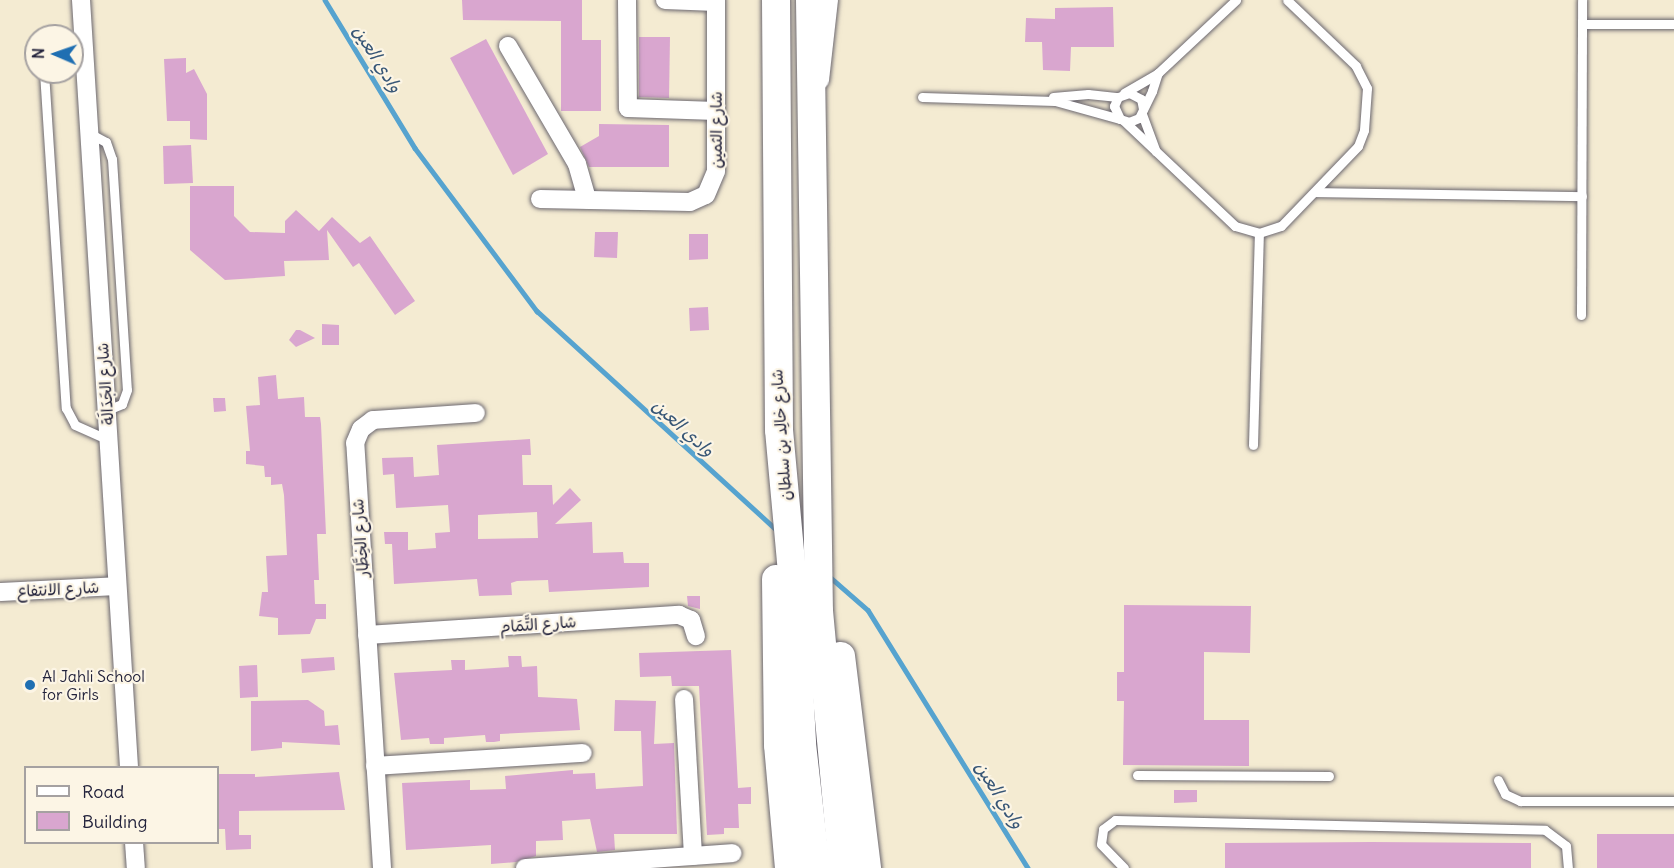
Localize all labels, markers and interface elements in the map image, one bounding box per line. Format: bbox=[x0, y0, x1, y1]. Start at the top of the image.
water label: وادي العين bbox=[348, 21, 406, 97]
north arrow bbox=[24, 24, 84, 84]
text: N bbox=[28, 48, 48, 59]
street label: شارع الثمين bbox=[706, 91, 726, 169]
street label: شارع الجَدَالَة bbox=[93, 342, 117, 426]
street label: شارع خالِد بن سلطان bbox=[767, 369, 795, 501]
water label: وادي العين bbox=[648, 395, 718, 461]
street label: شارع الخِطَّار bbox=[348, 498, 372, 578]
street label: شارع الانتفاع bbox=[16, 577, 100, 601]
street label: شارع التَّمَام bbox=[499, 612, 577, 636]
place label: Al Jahli School for Girls bbox=[42, 666, 145, 704]
marker: Al Jahli School for Girls bbox=[23, 678, 37, 692]
water label: وادي العين bbox=[970, 757, 1028, 833]
legend bbox=[24, 766, 219, 844]
text: Road bbox=[82, 780, 124, 803]
text: Building bbox=[82, 810, 147, 833]

